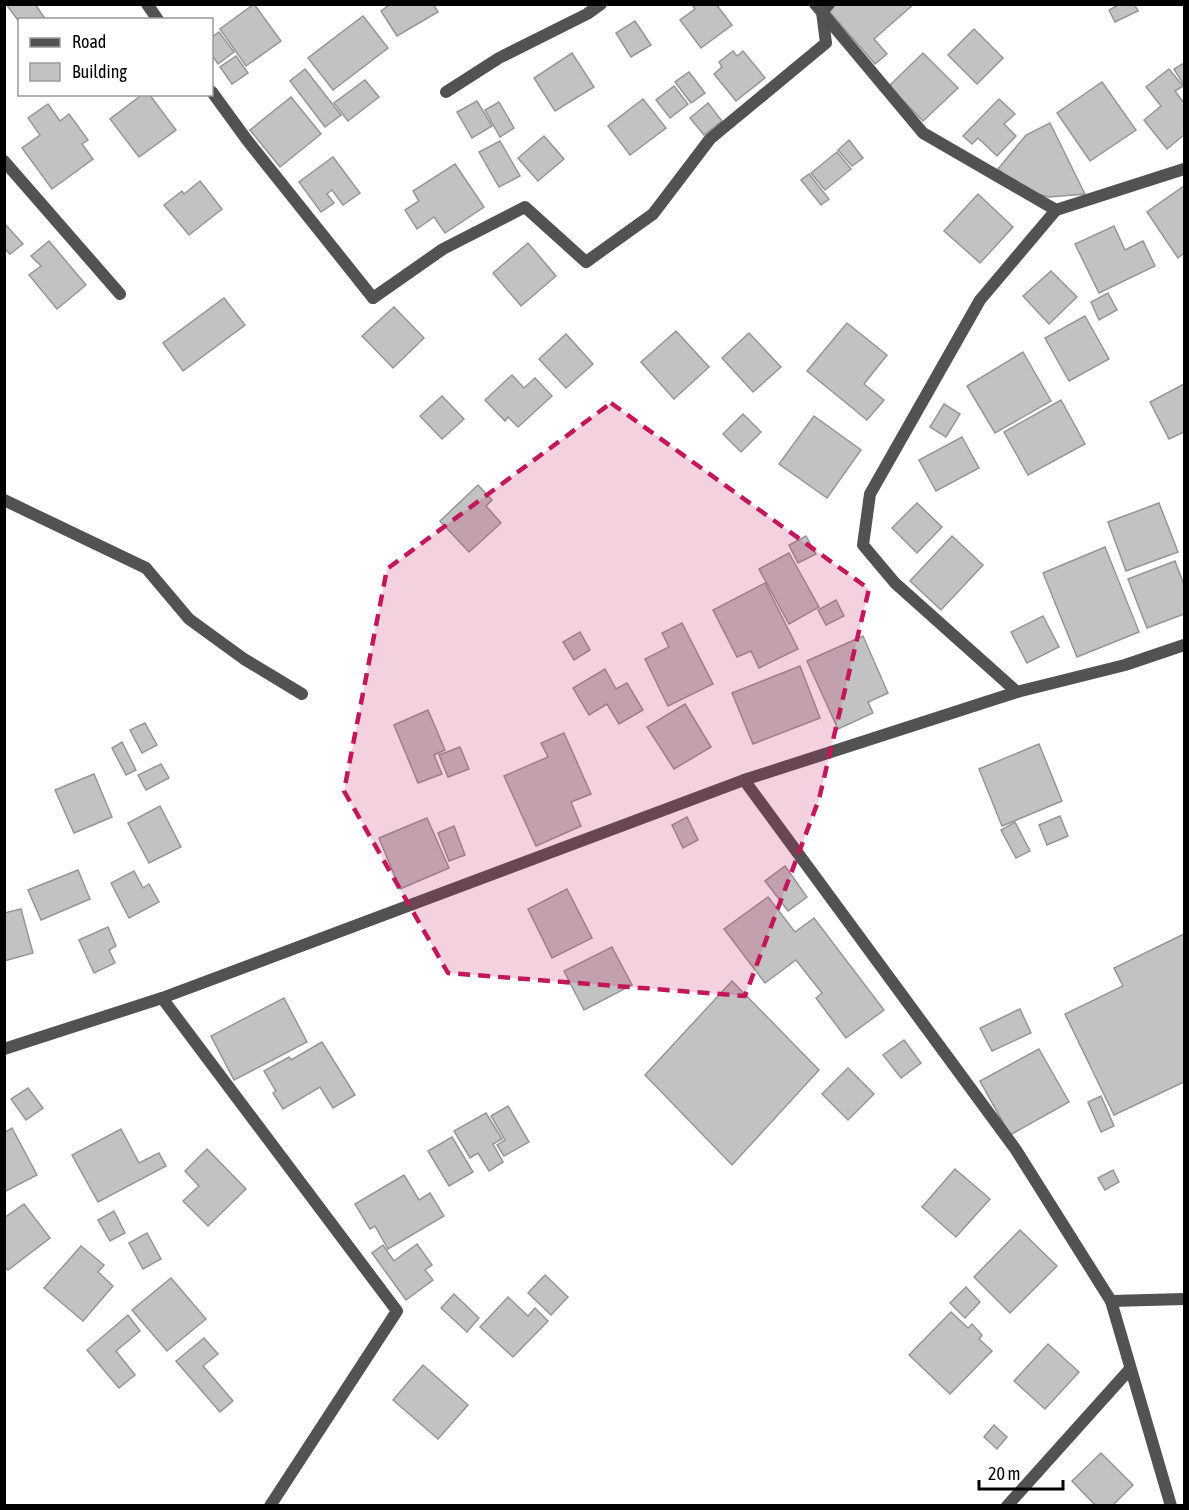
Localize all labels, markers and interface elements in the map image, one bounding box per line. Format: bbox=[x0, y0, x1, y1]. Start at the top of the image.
legend bbox=[18, 18, 213, 96]
text: Road bbox=[72, 31, 106, 52]
text: Building bbox=[72, 61, 127, 82]
scale bar bbox=[979, 1453, 1063, 1491]
text: 20 m bbox=[988, 1463, 1020, 1484]

